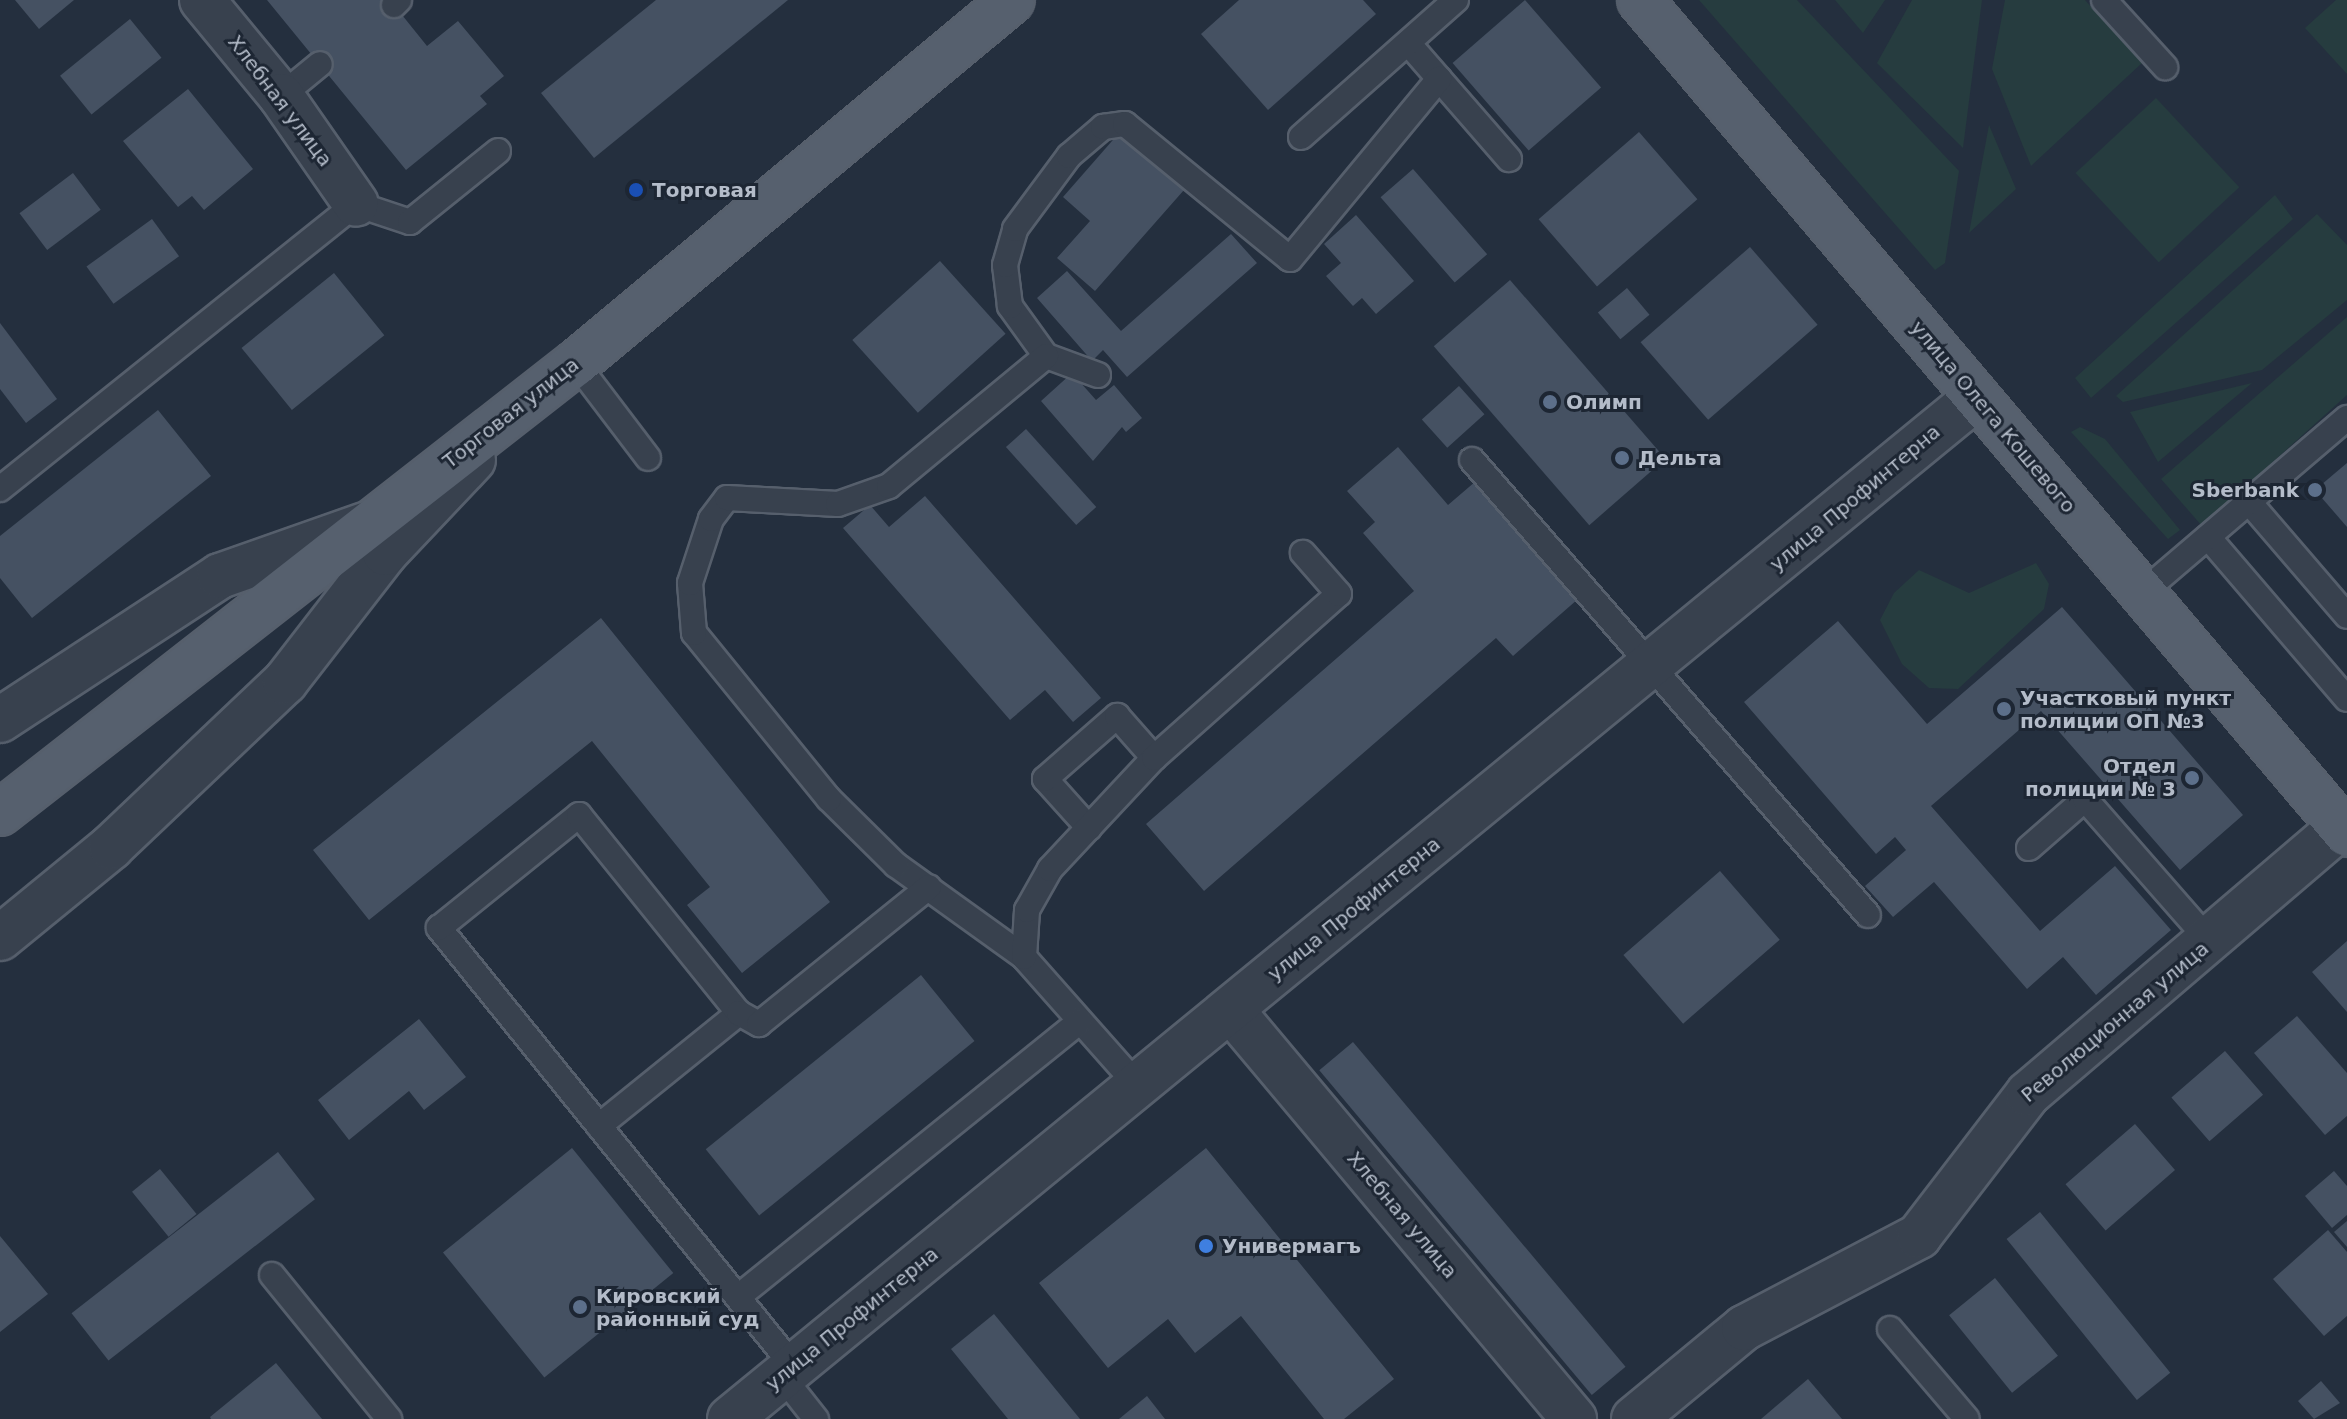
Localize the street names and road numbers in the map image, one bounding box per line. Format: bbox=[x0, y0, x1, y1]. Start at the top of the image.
street label: Хлебная улица bbox=[223, 31, 337, 171]
street label: улица Олега Кошевого bbox=[1906, 316, 2080, 518]
street label: Торговая улица bbox=[438, 353, 584, 473]
street label: улица Профинтерна bbox=[1765, 420, 1945, 576]
street label: улица Профинтерна bbox=[1263, 832, 1445, 986]
street label: Революционная улица bbox=[2016, 937, 2214, 1107]
street label: Хлебная улица bbox=[1342, 1147, 1462, 1283]
street label: улица Профинтерна bbox=[761, 1242, 943, 1396]

